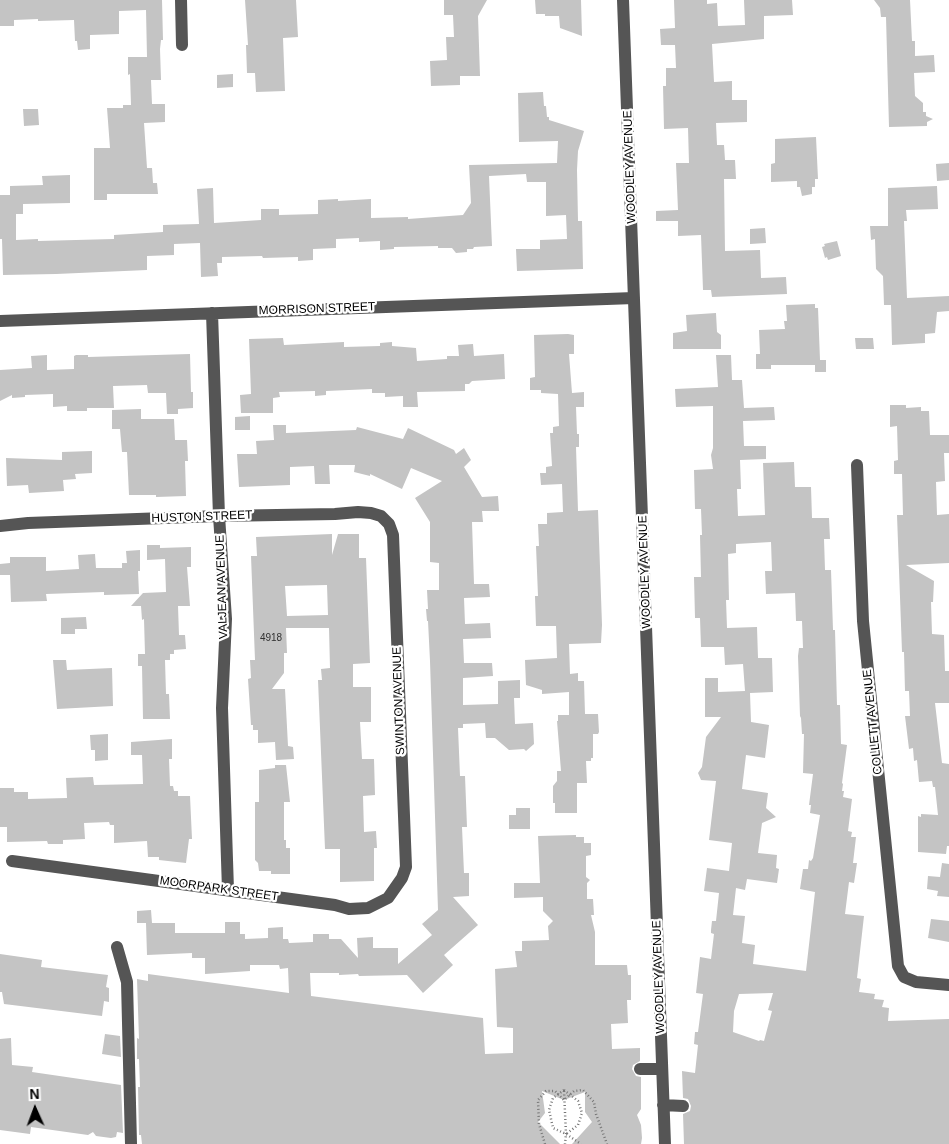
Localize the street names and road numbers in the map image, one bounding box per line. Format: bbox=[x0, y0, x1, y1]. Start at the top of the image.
street label: WOODLEY AVENUE bbox=[621, 110, 639, 224]
street label: MORRISON STREET bbox=[258, 300, 376, 318]
street label: HUSTON STREET bbox=[151, 508, 253, 526]
street label: WOODLEY AVENUE bbox=[636, 515, 654, 629]
street label: VALJEAN AVENUE bbox=[213, 535, 231, 639]
street label: SWINTON AVENUE bbox=[390, 647, 408, 755]
street label: COLLETT AVENUE bbox=[860, 669, 886, 775]
street label: MOORPARK STREET bbox=[159, 874, 279, 904]
street label: WOODLEY AVENUE bbox=[650, 920, 668, 1034]

